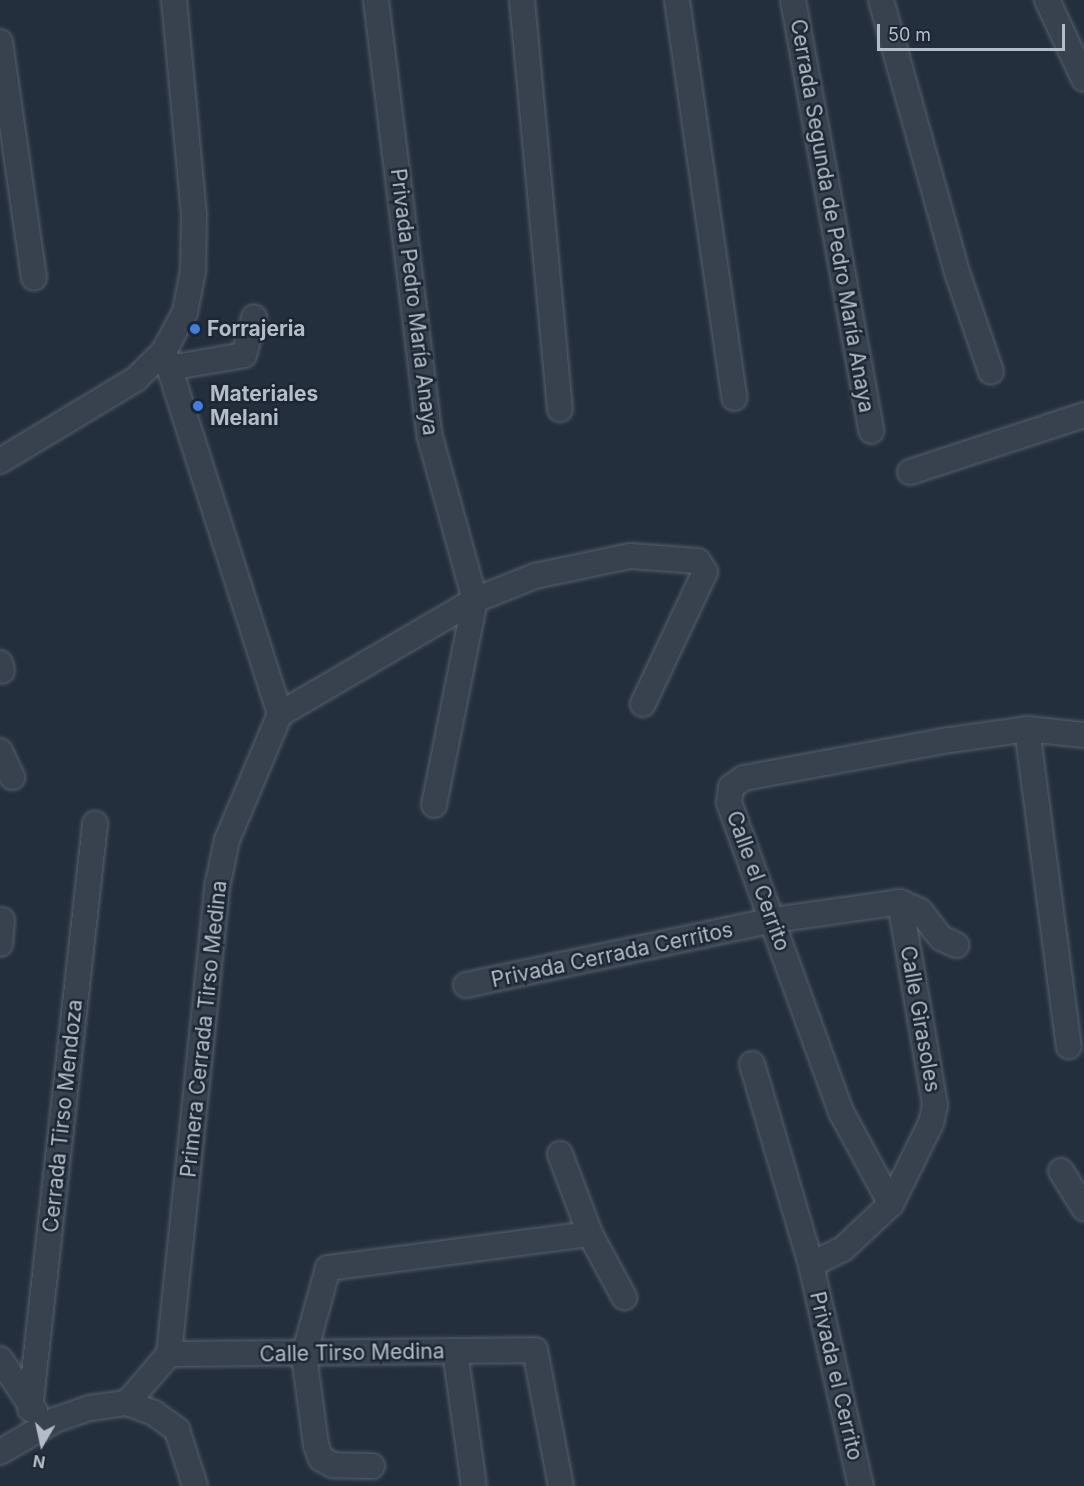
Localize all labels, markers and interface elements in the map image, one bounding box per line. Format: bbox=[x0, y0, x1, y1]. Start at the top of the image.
scale bar bbox=[880, 12, 1068, 50]
street label: Cerrada Segunda de Pedro María Anaya bbox=[785, 17, 879, 415]
text: 50 m bbox=[888, 24, 931, 45]
street label: Privada Pedro María Anaya bbox=[385, 167, 443, 437]
place label: Forrajeria bbox=[207, 316, 306, 342]
marker: Forrajeria bbox=[188, 322, 202, 336]
place label: Materiales Melani bbox=[210, 381, 318, 431]
marker: Materiales Melani bbox=[191, 399, 205, 413]
street label: Calle el Cerrito bbox=[721, 808, 795, 954]
street label: Primera Cerrada Tirso Medina bbox=[176, 879, 232, 1179]
street label: Privada Cerrada Cerritos bbox=[489, 917, 735, 993]
street label: Calle Girasoles bbox=[895, 944, 945, 1094]
street label: Cerrada Tirso Mendoza bbox=[38, 998, 88, 1234]
street label: Privada el Cerrito bbox=[804, 1289, 868, 1463]
street label: Calle Tirso Medina bbox=[259, 1339, 445, 1367]
north arrow bbox=[12, 1414, 72, 1474]
text: N bbox=[32, 1451, 47, 1473]

